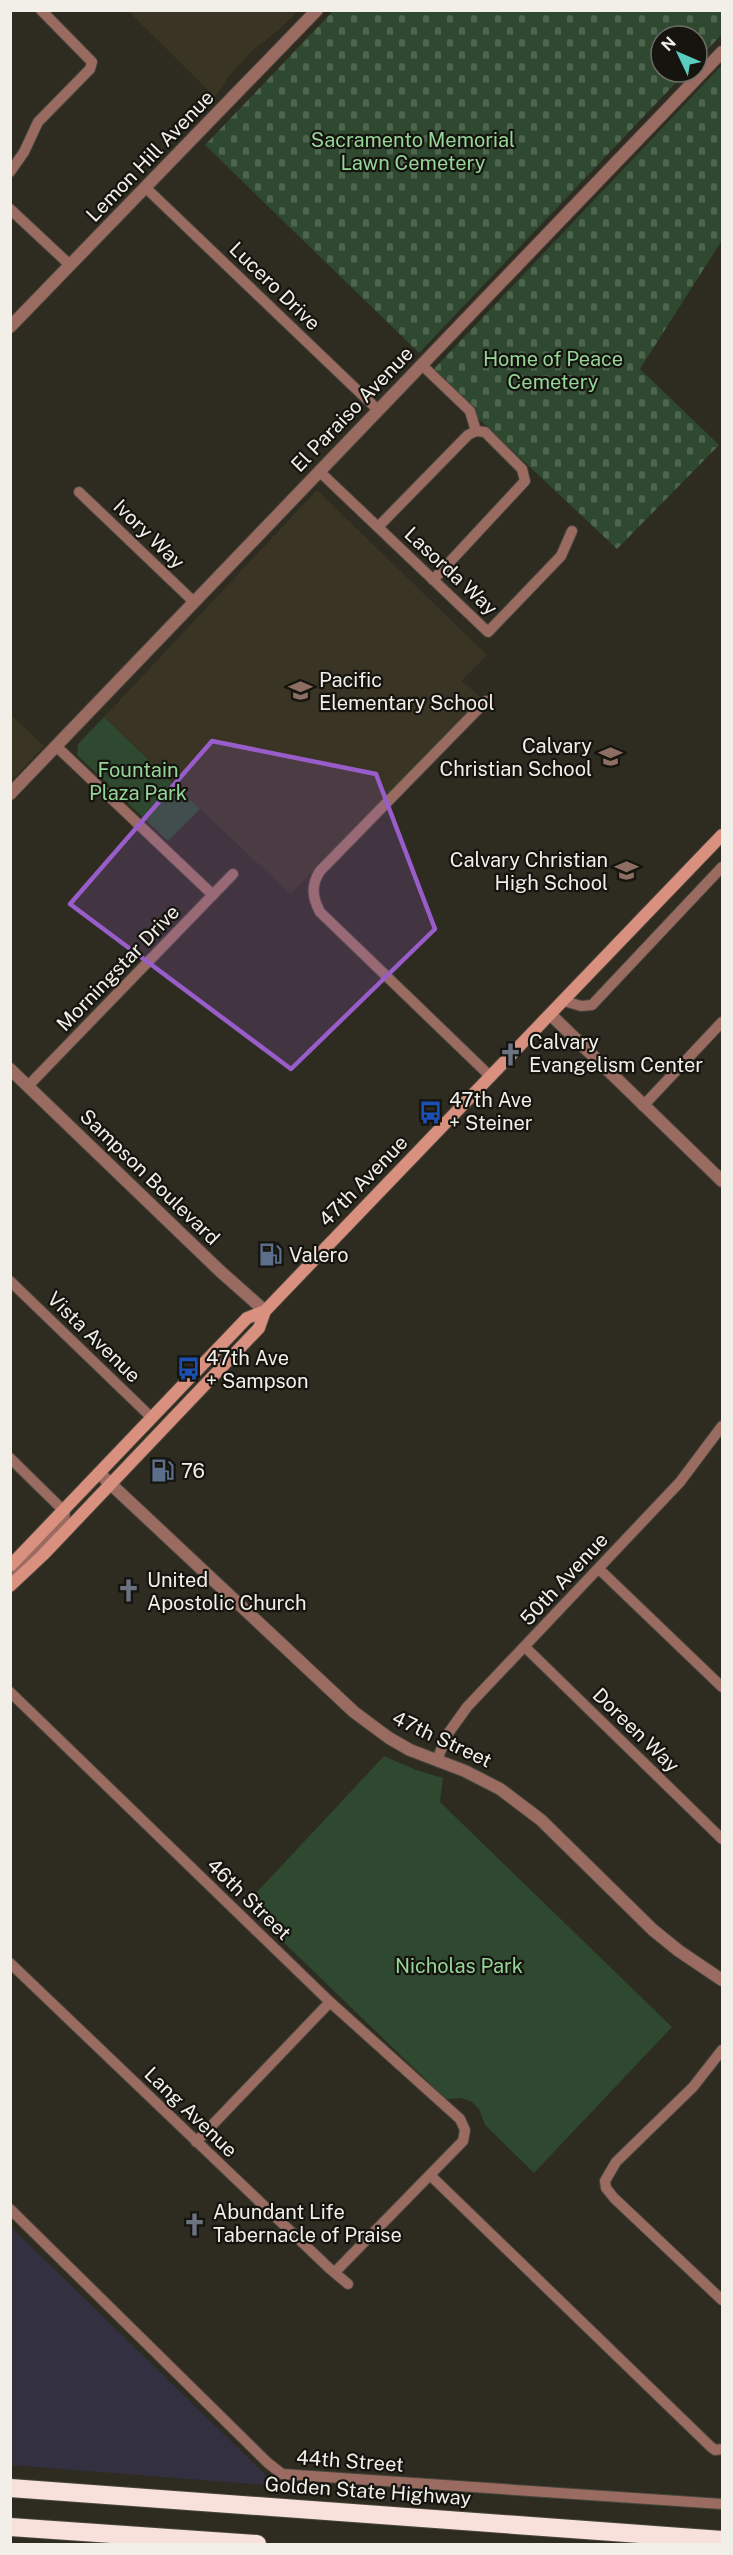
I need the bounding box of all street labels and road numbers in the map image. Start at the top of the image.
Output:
street label: Lemon Hill Avenue [81,85,219,227]
street label: Lucero Drive [225,237,325,335]
street label: El Paraiso Avenue [286,341,418,477]
street label: Ivory Way [108,494,190,574]
street label: Lasorda Way [400,522,503,620]
street label: Morningstar Drive [52,900,184,1036]
street label: Sampson Boulevard [75,1104,225,1250]
street label: 47th Avenue [314,1130,412,1232]
street label: Vista Avenue [42,1286,146,1388]
street label: 50th Avenue [515,1528,613,1630]
street label: Doreen Way [588,1683,684,1777]
street label: 47th Street [388,1705,496,1773]
street label: 46th Street [202,1853,296,1945]
street label: Lang Avenue [140,2062,242,2162]
street label: 44th Street [295,2445,405,2477]
street label: Golden State Highway [264,2472,472,2510]

